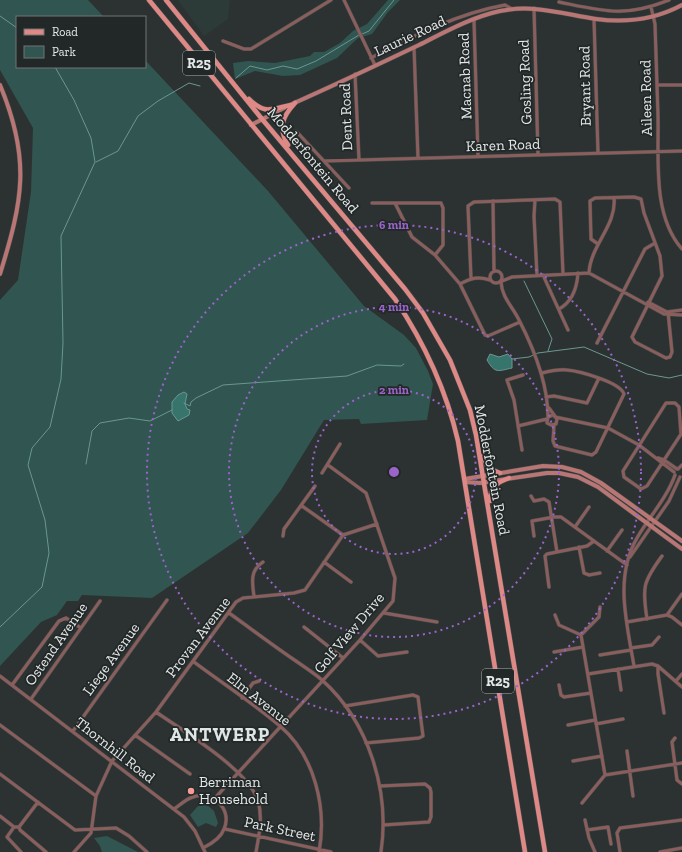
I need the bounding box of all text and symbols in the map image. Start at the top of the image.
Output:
street label: Laurie Road [371,11,449,60]
legend [16,16,146,68]
text: Road [52,25,78,39]
street label: Macnab Road [454,32,476,120]
street label: Gosling Road [514,38,535,125]
text: Park [52,45,77,59]
street label: Bryant Road [575,45,595,126]
road number: R25 [183,51,215,75]
street label: Aileen Road [636,59,656,136]
street label: Dent Road [336,82,356,151]
street label: Modderfontein Road [264,103,363,217]
street label: Karen Road [465,135,541,155]
text: 6 min [379,218,409,232]
text: 4 min [379,300,409,314]
text: 2 min [379,383,409,397]
street label: Modderfontein Road [471,403,514,537]
centre of rings [387,465,401,479]
street label: Golf View Drive [310,589,388,677]
street label: Provan Avenue [162,593,234,681]
street label: Ostend Avenue [21,599,91,689]
street label: Liege Avenue [79,619,143,699]
street label: Elm Avenue [223,668,295,730]
road number: R25 [482,669,514,693]
street label: Thornhill Road [71,713,159,787]
district label: ANTWERP [170,723,270,746]
place label: Berriman Household [199,773,269,808]
marker: Berriman Household [186,786,196,796]
street label: Park Street [243,813,318,845]

